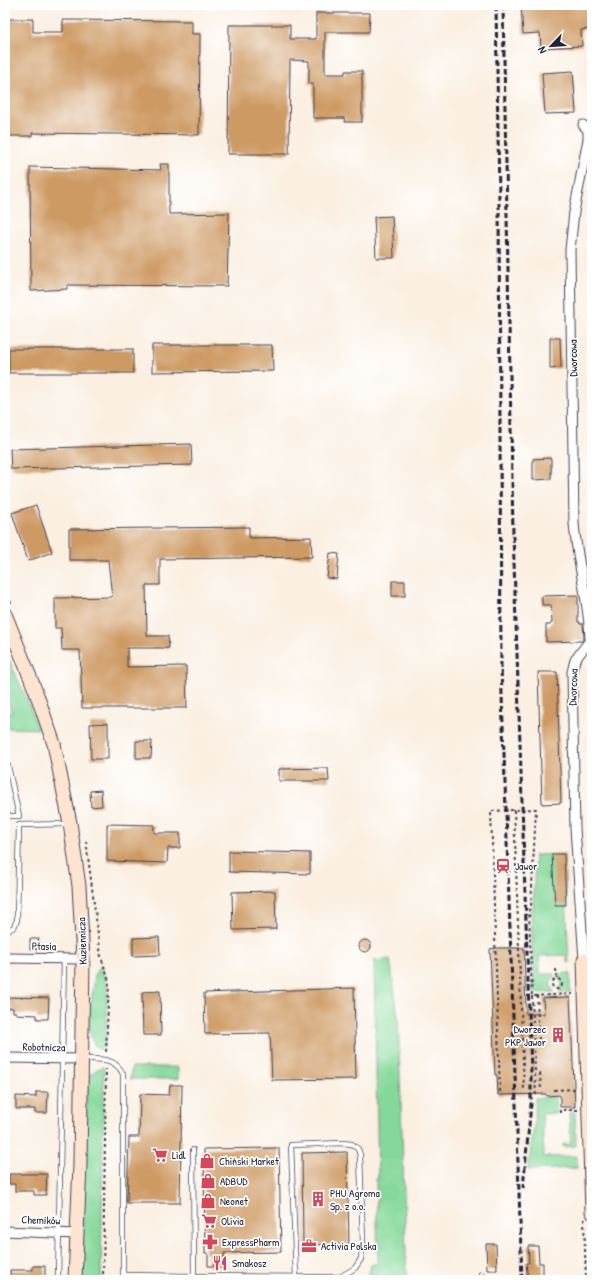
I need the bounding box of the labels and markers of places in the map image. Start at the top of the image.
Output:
station icon: Jawor [494,857,512,875]
place label: Jawor [515,859,538,873]
place label: Dworzec PKP Jawor [505,1022,547,1049]
building icon: Dworzec PKP Jawor [549,1026,567,1044]
supermarket icon: Lidl [151,1146,169,1164]
place label: Lidl [172,1148,186,1162]
shop icon: Chiński Market [198,1152,216,1170]
place label: Chiński Market [219,1154,279,1168]
shop icon: ADBUD [199,1172,217,1190]
place label: ADBUD [220,1174,248,1188]
place label: PHU Agroma Sp. z o.o. [330,1186,380,1213]
building icon: PHU Agroma Sp. z o.o. [309,1190,327,1208]
shop icon: Neonet [199,1192,217,1210]
place label: Neonet [220,1194,248,1208]
supermarket icon: Olivia [200,1212,218,1230]
place label: Olivia [221,1214,244,1228]
pharmacy icon: ExpressPharm [201,1233,219,1251]
place label: ExpressPharm [222,1235,280,1249]
office icon: Activia Polska [300,1237,318,1255]
place label: Activia Polska [321,1239,377,1253]
restaurant icon: Smakosz [211,1254,229,1272]
place label: Smakosz [232,1256,267,1270]

